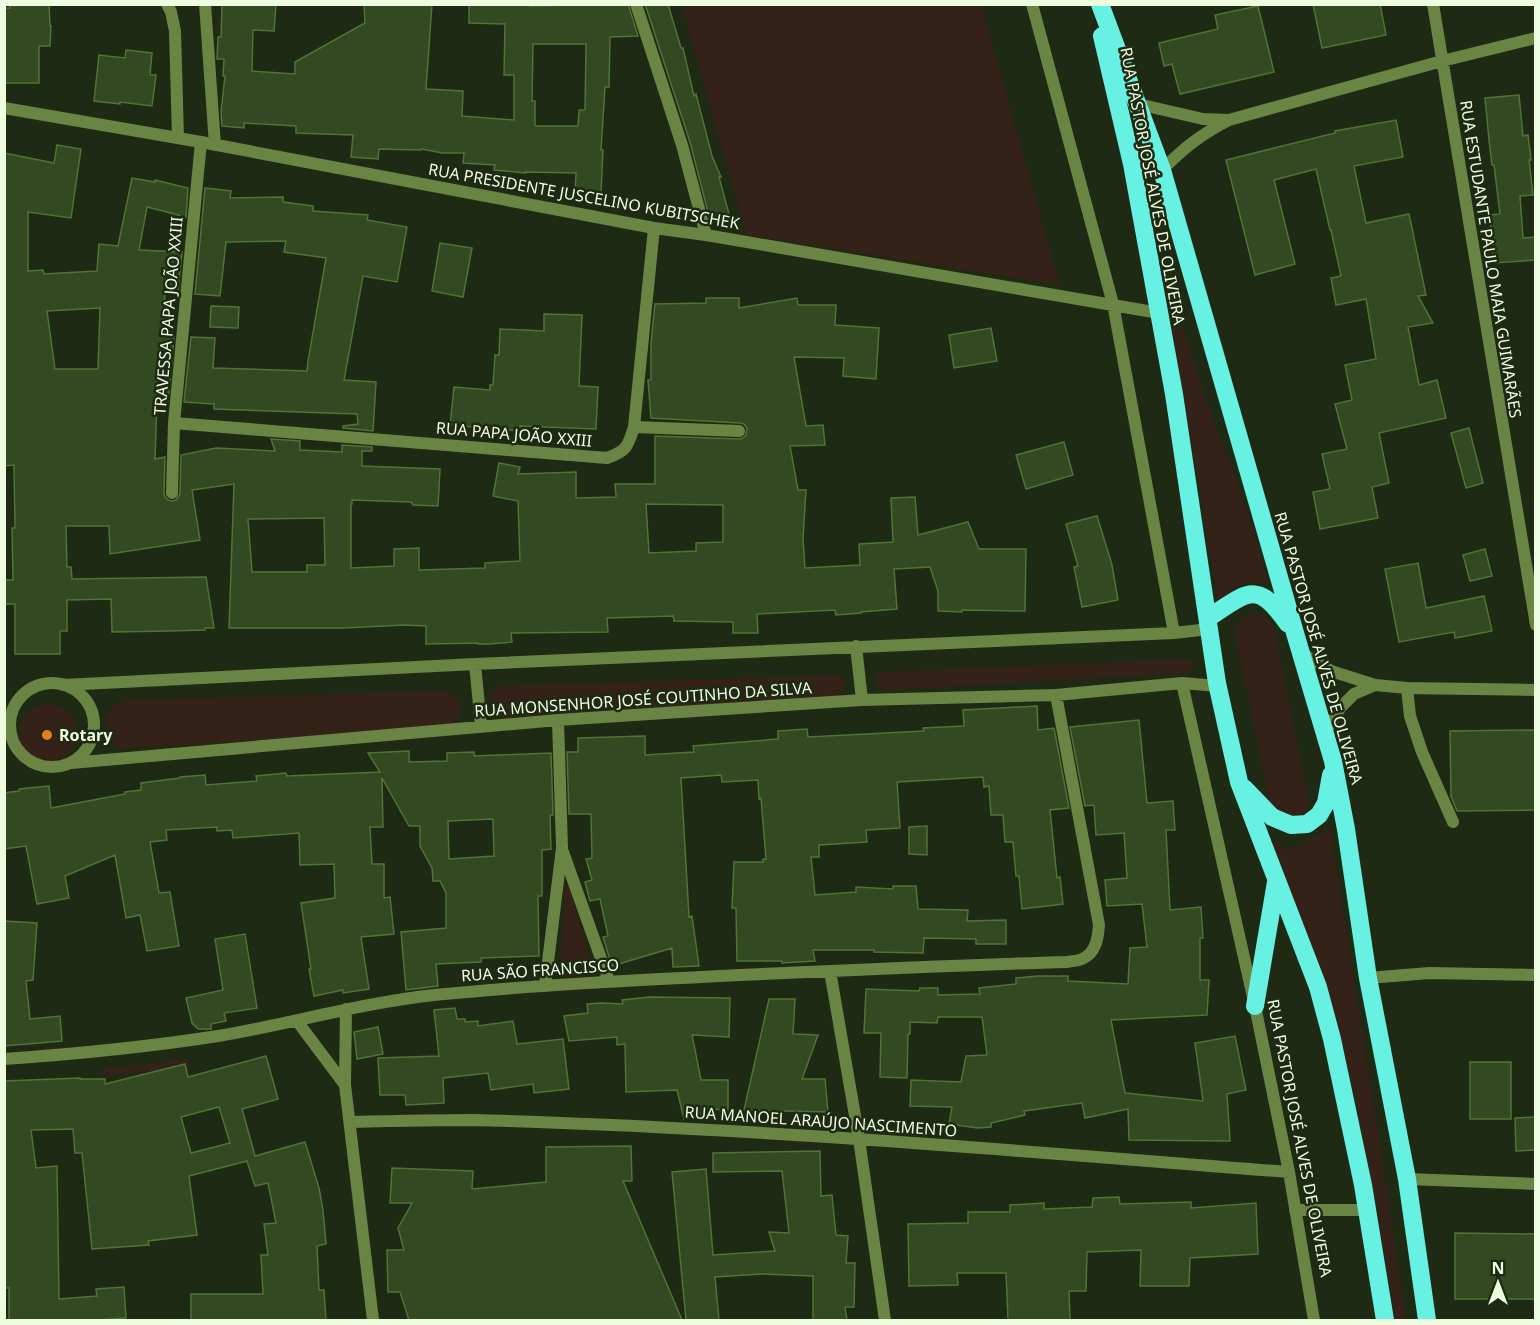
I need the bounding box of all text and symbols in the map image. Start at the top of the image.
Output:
street label: RUA PASTOR JOSÉ ALVES DE OLIVEIRA [1115,45,1191,328]
street label: RUA ESTUDANTE PAULO MAIA GUIMARÃES [1455,99,1527,420]
street label: RUA PRESIDENTE JUSCELINO KUBITSCHEK [427,158,741,234]
street label: TRAVESSA PAPA JOÃO XXIII [148,216,188,416]
street label: RUA PAPA JOÃO XXIII [435,416,593,452]
street label: RUA PASTOR JOSÉ ALVES DE OLIVEIRA [1269,509,1369,788]
street label: RUA MONSENHOR JOSÉ COUTINHO DA SILVA [474,676,813,722]
place label: Rotary [59,724,113,746]
marker: Rotary [40,728,54,742]
street label: RUA SÃO FRANCISCO [460,953,620,987]
street label: RUA PASTOR JOSÉ ALVES DE OLIVEIRA [1262,997,1338,1280]
street label: RUA MANOEL ARAÚJO NASCIMENTO [684,1100,958,1142]
north arrow [1468,1253,1528,1313]
text: N [1491,1257,1505,1279]

